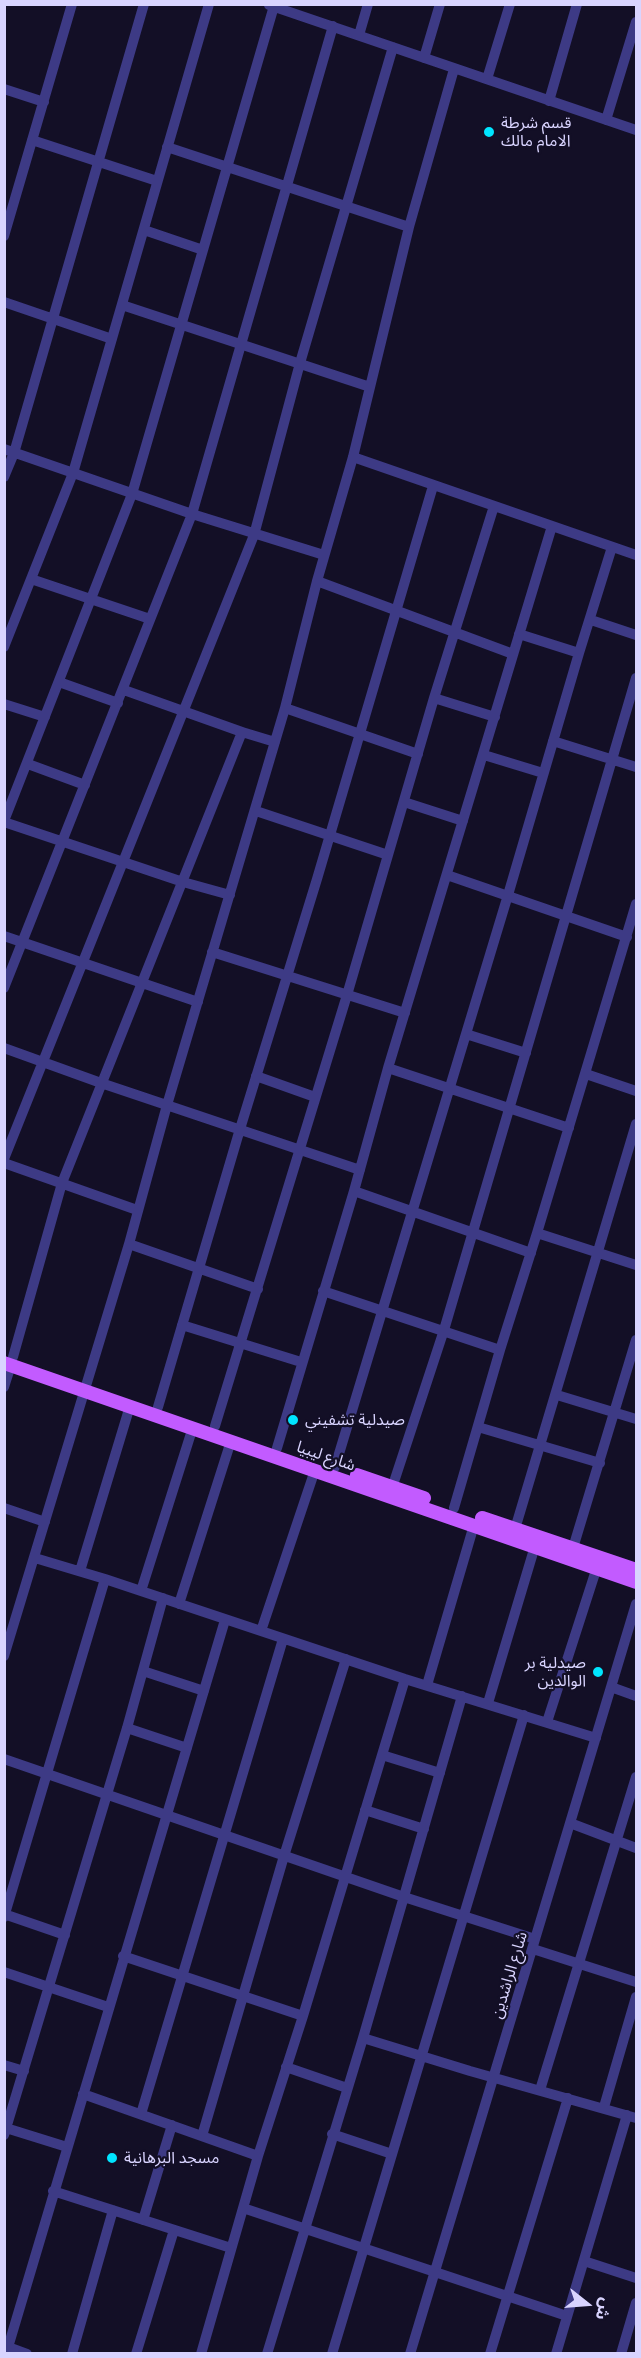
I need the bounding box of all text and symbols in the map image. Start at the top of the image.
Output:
place label: قسم شرطة الامام مالك [501,113,571,151]
marker: قسم شرطة الامام مالك [482,125,496,139]
place label: صيدلية تشفيني [305,1410,405,1430]
marker: صيدلية تشفيني [286,1413,300,1427]
street label: شارع ليبيا [294,1437,358,1475]
place label: صيدلية بر الوالدين [525,1653,586,1691]
marker: صيدلية بر الوالدين [591,1665,605,1679]
street label: شارع الراشدين [487,1929,531,2021]
place label: مسجد البرهانية [124,2148,219,2168]
marker: مسجد البرهانية [105,2151,119,2165]
north arrow [557,2274,617,2334]
text: ش [592,2296,616,2322]

